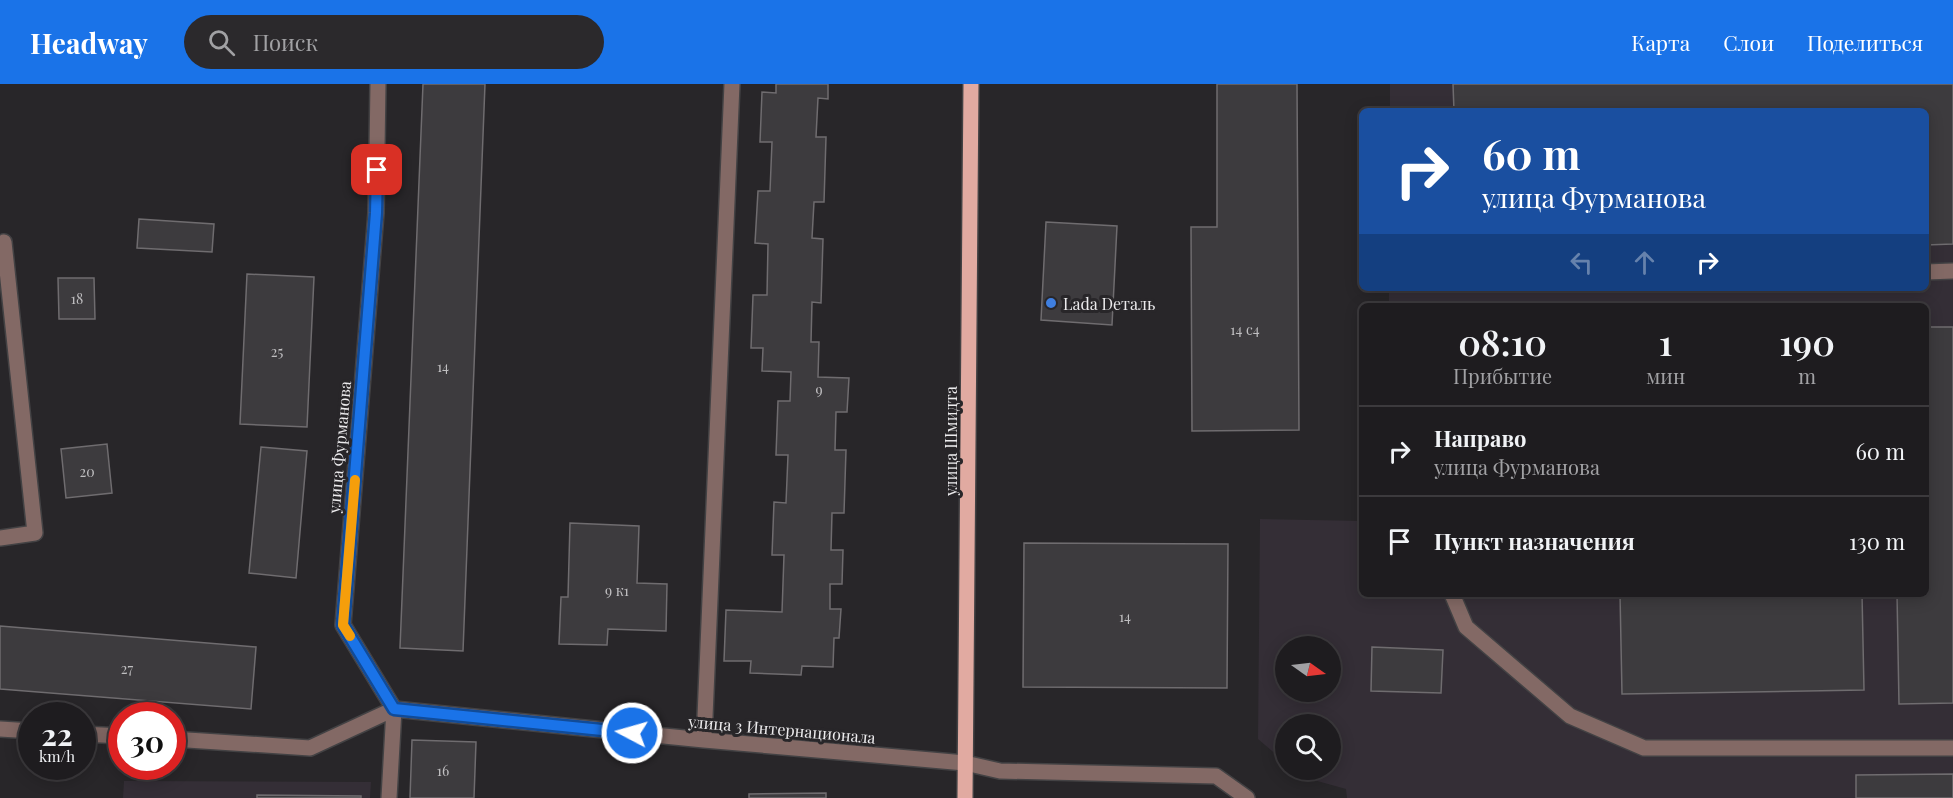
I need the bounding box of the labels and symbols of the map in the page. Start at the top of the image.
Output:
pin [351,144,402,195]
house number: 18 [71,289,83,308]
place label: Lada Dеталь [1063,293,1155,314]
marker: Lada Dеталь [1044,296,1058,310]
house number: 14 с4 [1230,320,1260,339]
house number: 25 [271,342,283,361]
house number: 14 [437,357,449,376]
street label: улица Фурманова [323,380,355,515]
house number: 9 [815,380,823,399]
street label: улица Шмидта [940,386,961,497]
house number: 20 [79,462,95,481]
house number: 9 к1 [605,581,629,600]
house number: 14 [1119,607,1131,626]
north arrow [1275,636,1341,702]
house number: 27 [121,659,134,678]
position arrow [600,701,664,765]
speed limit sign: 30 [108,702,186,780]
street label: улица 3 Интернационала [686,710,877,748]
house number: 16 [437,761,449,780]

